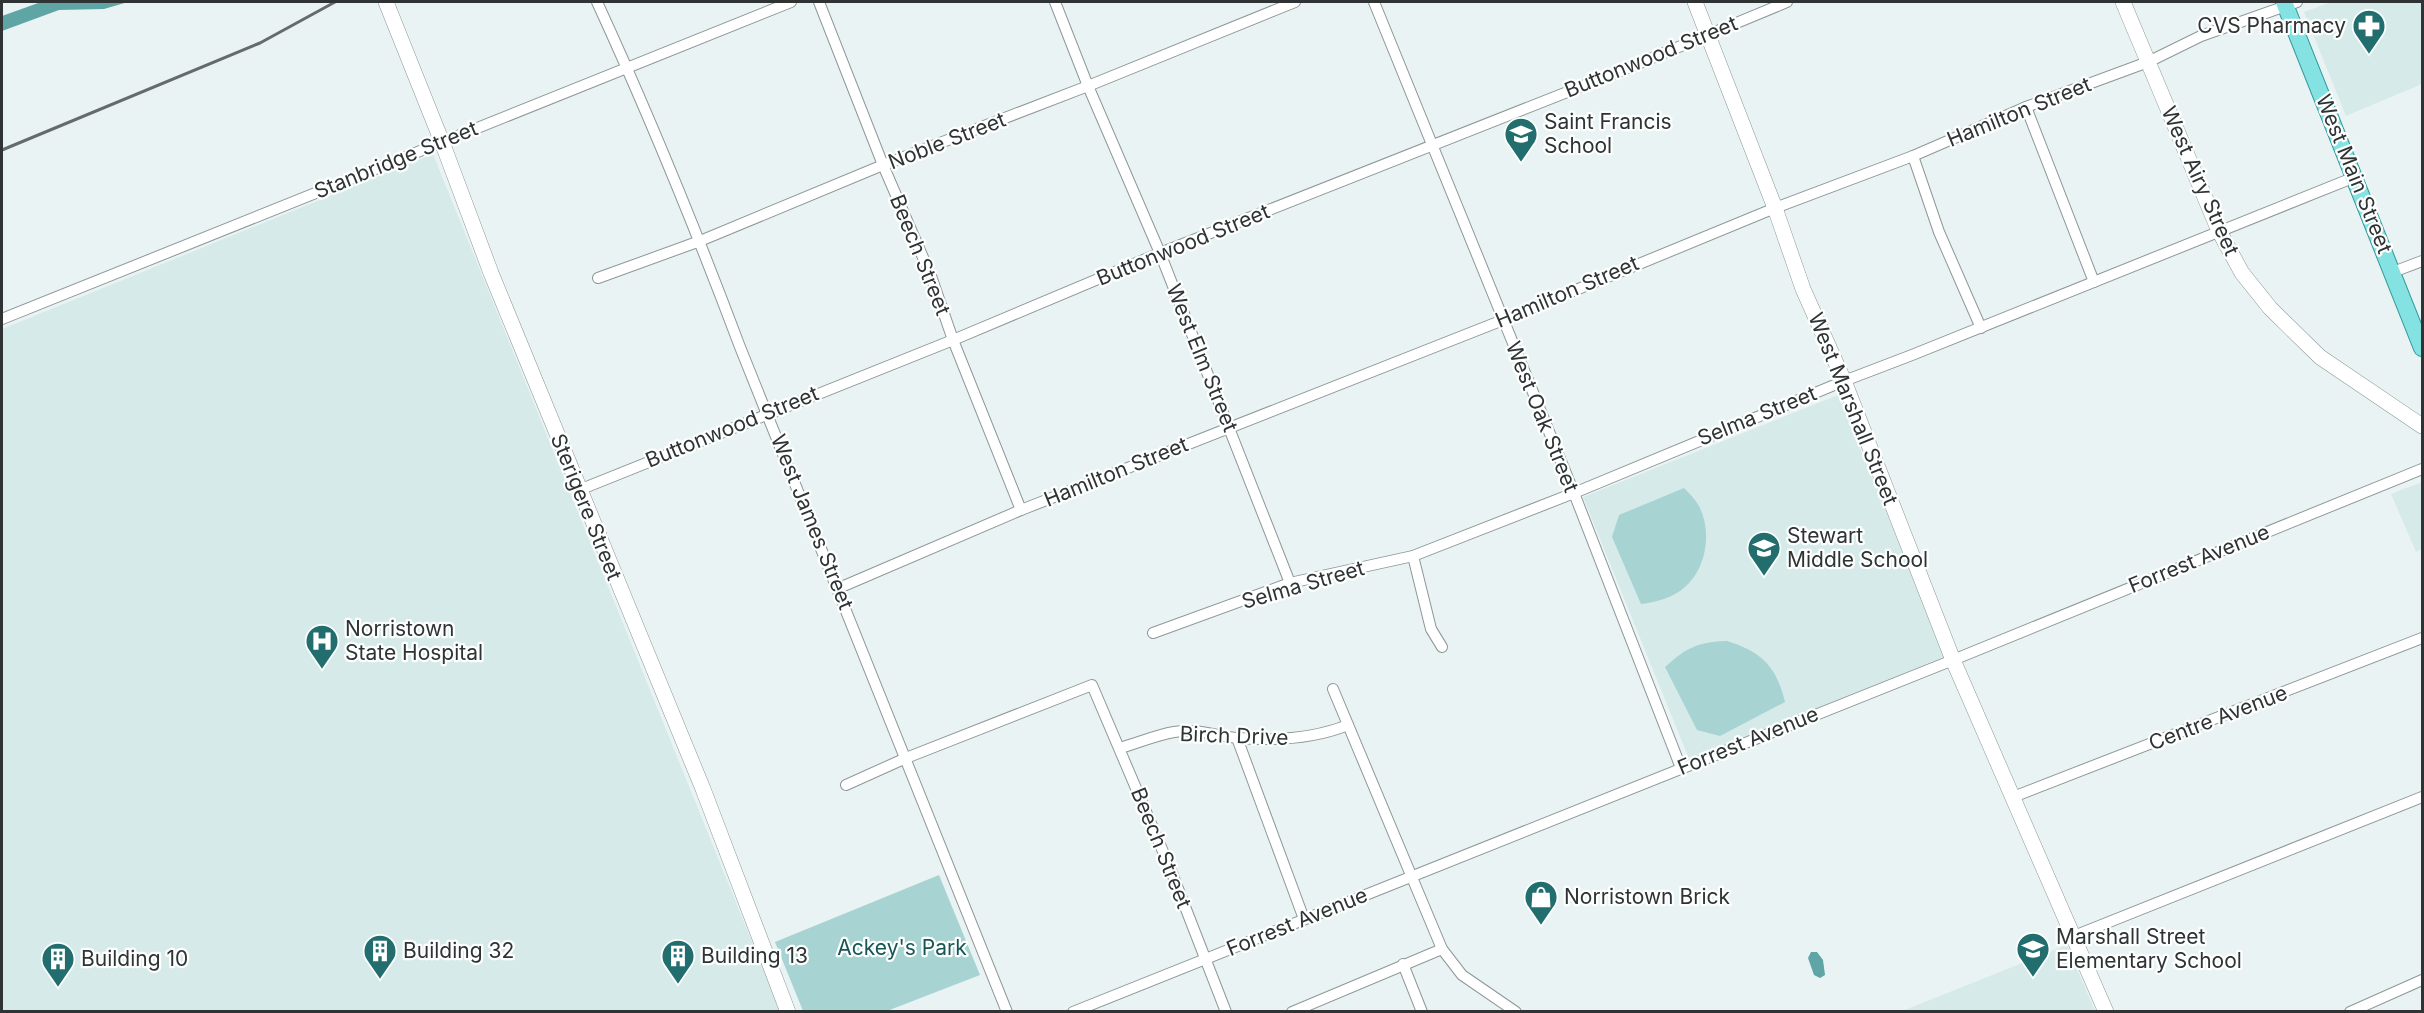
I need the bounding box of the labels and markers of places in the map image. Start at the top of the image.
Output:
pharmacy icon: CVS Pharmacy [2351,8,2387,55]
place label: CVS Pharmacy [2197,13,2346,38]
place label: Saint Francis School [1544,109,1672,158]
school or university icon: Saint Francis School [1503,116,1539,163]
place label: Stewart Middle School [1787,523,1928,572]
school or university icon: Stewart Middle School [1746,530,1782,577]
place label: Norristown State Hospital [345,616,483,665]
hospital icon: Norristown State Hospital [304,623,340,670]
shop icon: Norristown Brick [1523,879,1559,926]
place label: Norristown Brick [1564,884,1730,909]
place label: Marshall Street Elementary School [2056,924,2242,973]
school or university icon: Marshall Street Elementary School [2015,931,2051,978]
building icon: Building 32 [362,933,398,980]
place label: Building 32 [403,938,514,963]
building icon: Building 13 [660,938,696,985]
building icon: Building 10 [40,941,76,988]
place label: Building 13 [701,943,808,968]
place label: Building 10 [81,946,188,971]

